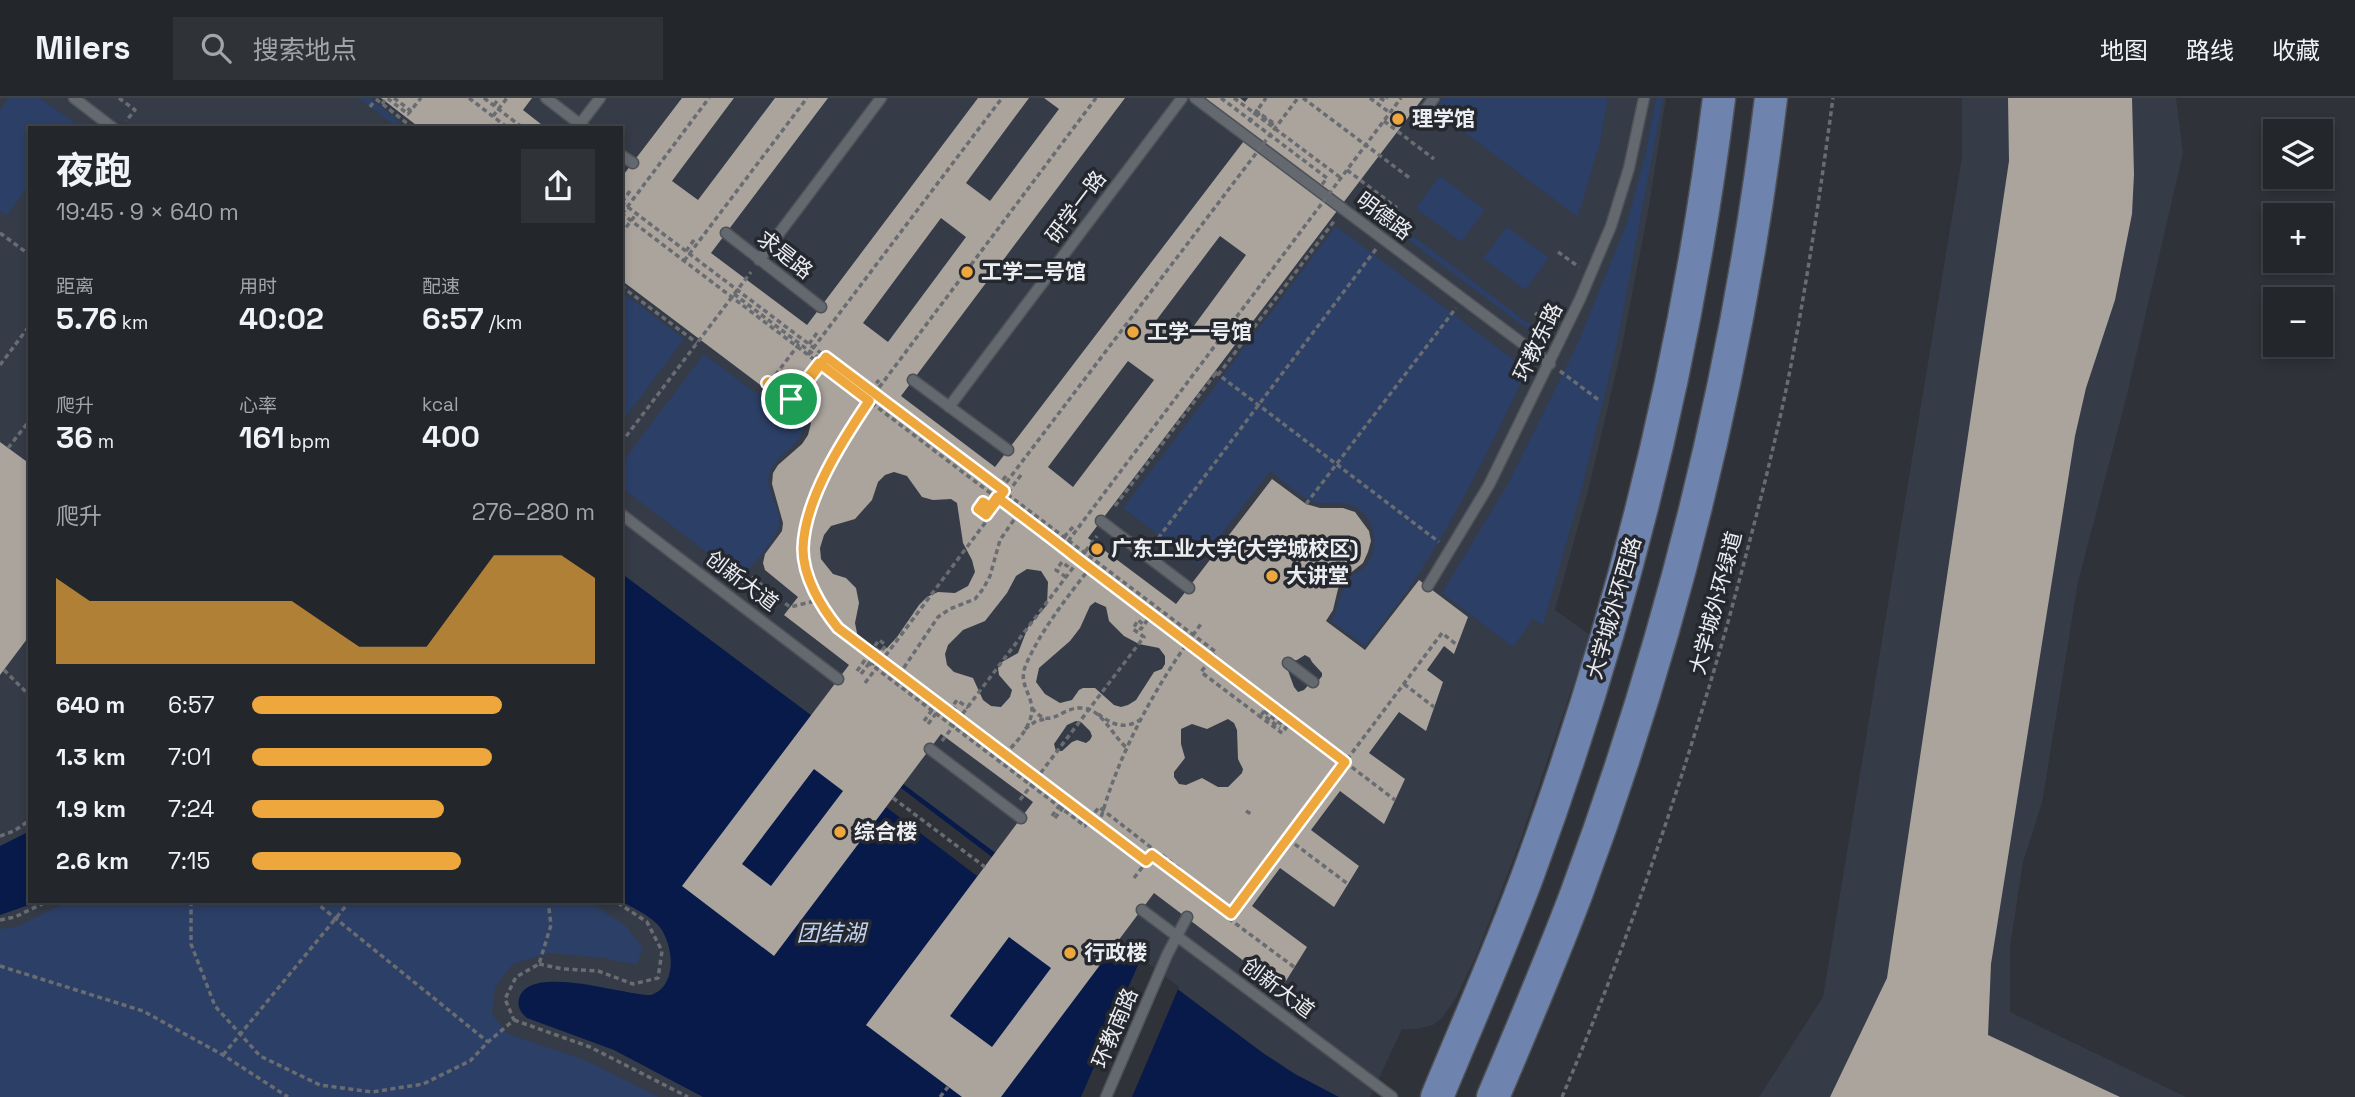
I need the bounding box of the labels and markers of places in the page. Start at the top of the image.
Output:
place label: 理学馆 [1412,105,1475,132]
marker: 理学馆 [1390,111,1406,127]
place label: 工学二号馆 [981,258,1086,285]
marker: 工学二号馆 [959,264,975,280]
place label: 工学一号馆 [1147,318,1252,345]
marker: 工学一号馆 [1125,324,1141,340]
pin [761,369,821,429]
place label: 广东工业大学(大学城校区) [1111,535,1359,562]
marker: 广东工业大学(大学城校区) [1089,541,1105,557]
place label: 大讲堂 [1286,562,1349,589]
marker: 大讲堂 [1264,568,1280,584]
place label: 综合楼 [854,818,917,845]
marker: 综合楼 [832,824,848,840]
place label: 行政楼 [1084,939,1147,966]
marker: 行政楼 [1062,945,1078,961]

